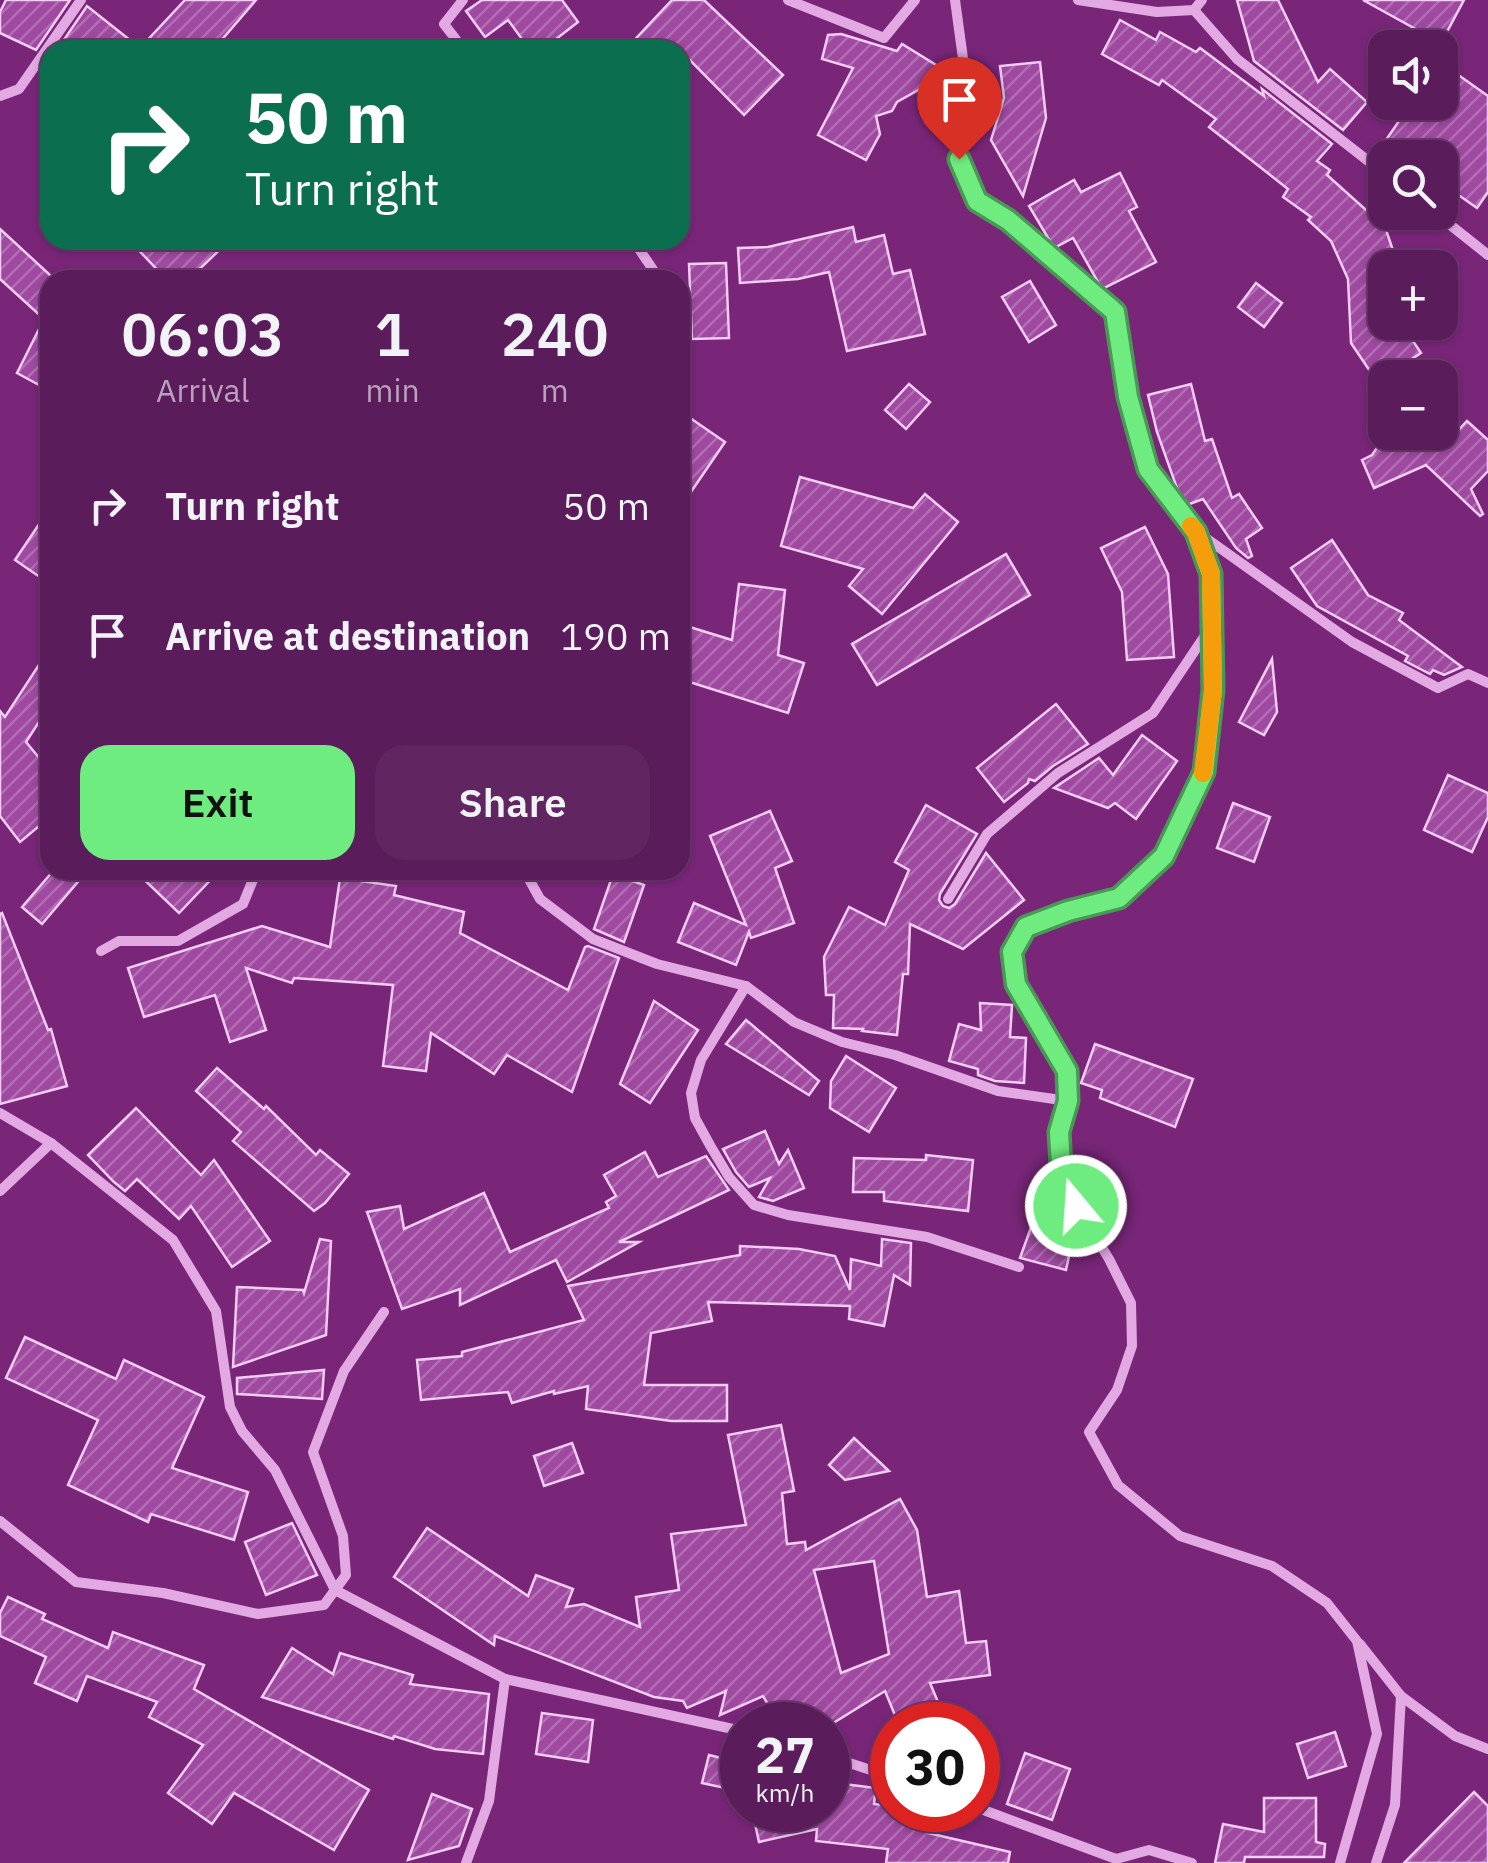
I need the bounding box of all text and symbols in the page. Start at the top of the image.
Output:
map controls [1368,30,1458,450]
button: sound [1368,30,1458,120]
pin [917,57,1002,160]
text: 50 m [245,71,408,162]
icon: arrive [932,72,987,127]
icon: right [80,80,210,210]
button: search [1368,140,1458,230]
text: Turn right [245,159,440,217]
button: + [1368,250,1458,340]
text: 06:03 [121,294,284,373]
text: 1 [375,294,411,373]
text: 240 [501,294,609,373]
button: − [1368,360,1458,450]
text: Arrival [156,369,249,411]
text: min [365,369,420,411]
text: m [541,369,569,411]
icon: right [80,478,135,533]
text: Turn right [165,481,340,530]
text: 50 m [562,481,650,530]
icon: arrive [80,608,135,663]
text: Arrive at destination [165,611,530,660]
text: 190 m [560,611,671,660]
button: Exit [80,745,355,860]
button: Share [375,745,650,860]
position arrow [1024,1154,1128,1258]
speed limit sign: 30 [870,1702,1000,1832]
text: 27 [755,1722,815,1787]
text: km/h [756,1776,814,1809]

